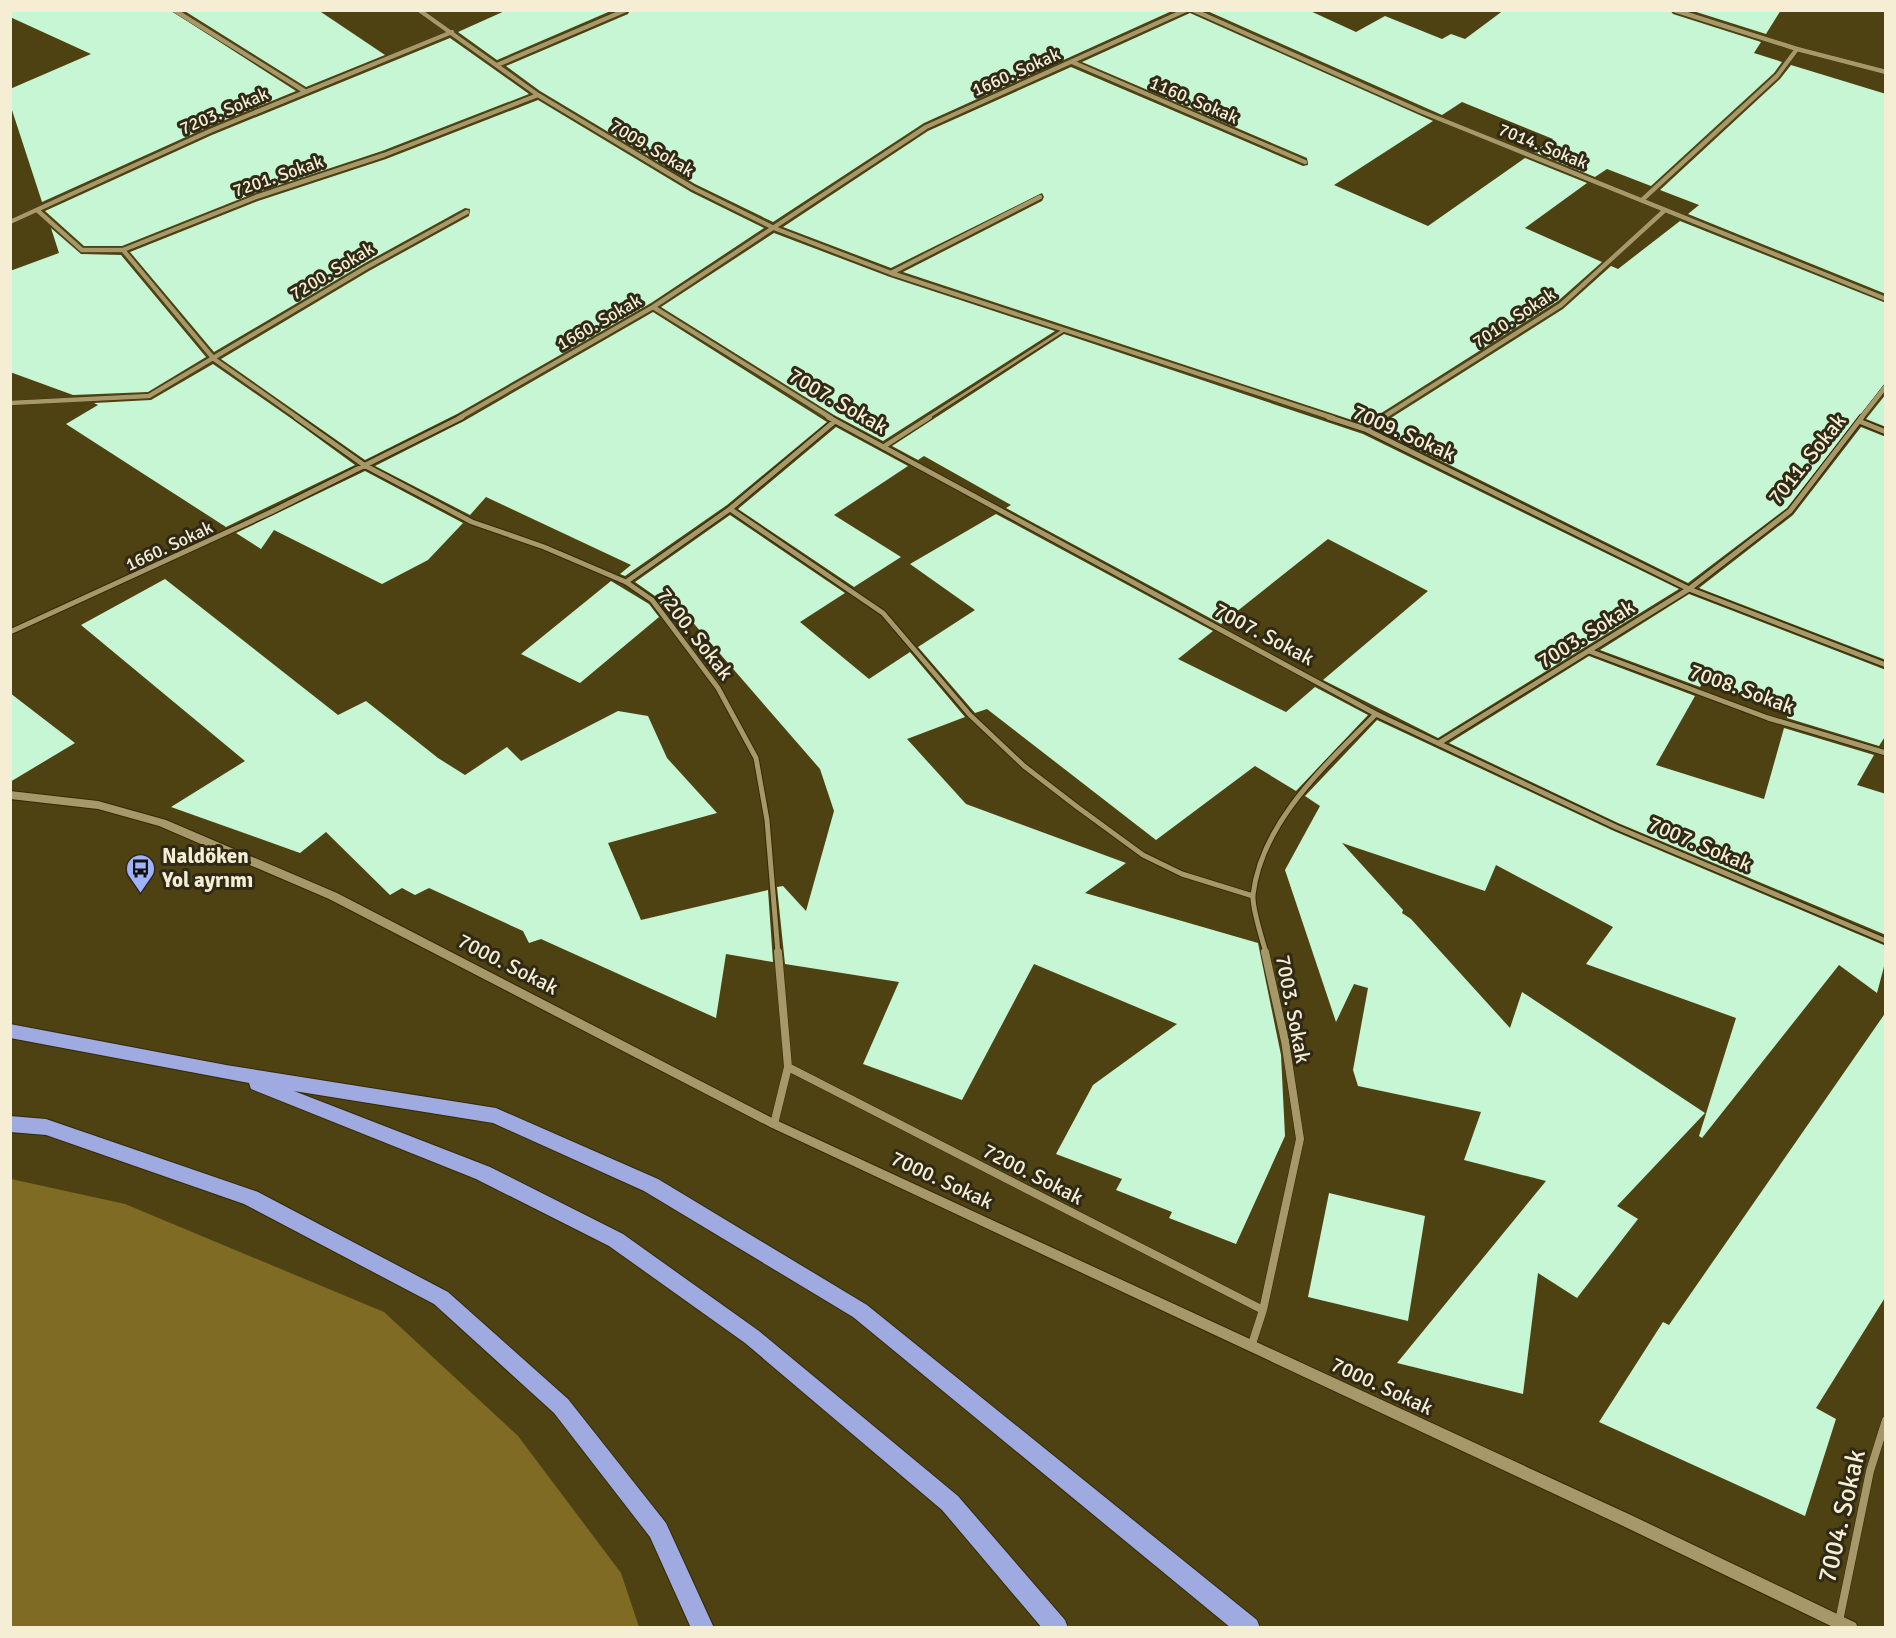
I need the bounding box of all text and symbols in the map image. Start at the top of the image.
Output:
street label: 1660. Sokak [969,43,1063,101]
street label: 1160. Sokak [1146,71,1242,129]
street label: 7203. Sokak [176,82,272,140]
street label: 7009. Sokak [606,114,698,182]
street label: 7014. Sokak [1495,118,1591,174]
street label: 7201. Sokak [230,150,326,202]
street label: 7200. Sokak [286,237,378,305]
street label: 7010. Sokak [1469,283,1559,353]
street label: 1660. Sokak [553,289,645,355]
street label: 7007. Sokak [784,362,892,440]
street label: 7009. Sokak [1349,399,1460,467]
street label: 7011. Sokak [1762,408,1852,510]
street label: 1660. Sokak [122,516,216,576]
street label: 7200. Sokak [651,583,739,686]
street label: 7003. Sokak [1533,594,1640,674]
street label: 7007. Sokak [1209,597,1319,671]
street label: 7008. Sokak [1686,658,1798,720]
street label: 7007. Sokak [1644,811,1756,878]
place label: Naldöken Yol ayrımı [161,843,253,893]
bus stop icon: Naldöken Yol ayrımı [125,852,157,894]
street label: 7000. Sokak [453,927,563,1001]
street label: 7003. Sokak [1270,953,1316,1066]
street label: 7200. Sokak [978,1137,1088,1211]
street label: 7000. Sokak [887,1145,998,1215]
street label: 7000. Sokak [1327,1351,1438,1421]
street label: 7004. Sokak [1811,1446,1873,1586]

